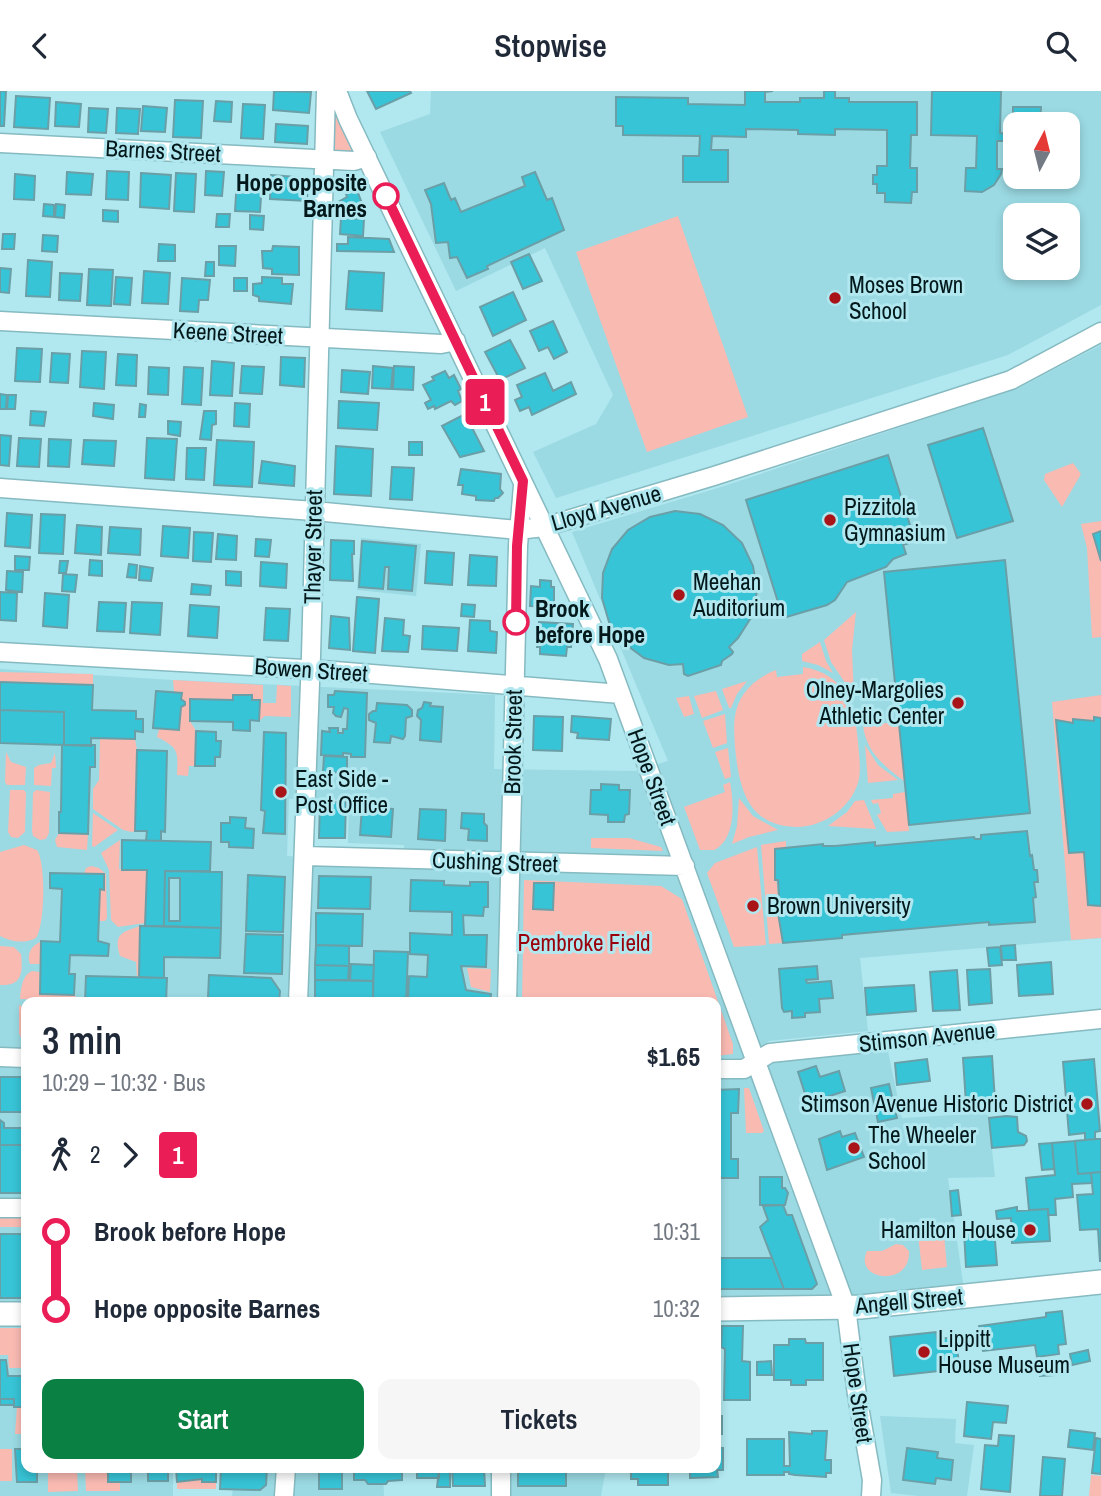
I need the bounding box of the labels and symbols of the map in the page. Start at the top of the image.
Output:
north arrow [1003,112,1080,189]
street label: Barnes Street [105,132,221,169]
place label: Hope opposite Barnes [236,167,367,224]
marker: Hope opposite Barnes [373,183,399,209]
place label: Moses Brown School [849,269,963,326]
marker: Moses Brown School [827,290,843,306]
street label: Keene Street [172,314,284,351]
line badge: 1 [462,379,508,425]
street label: Lloyd Avenue [547,477,664,538]
street label: Thayer Street [296,490,329,604]
place label: Pizzitola Gymnasium [844,491,946,548]
marker: Pizzitola Gymnasium [822,512,838,528]
place label: Meehan Auditorium [692,566,785,623]
marker: Meehan Auditorium [671,587,687,603]
place label: Brook before Hope [535,593,645,650]
marker: Brook before Hope [503,609,529,635]
street label: Bowen Street [253,650,369,689]
place label: Olney-Margolies Athletic Center [806,674,945,731]
street label: Brook Street [496,689,529,795]
marker: Olney-Margolies Athletic Center [950,695,966,711]
street label: Hope Street [621,724,684,829]
place label: East Side - Post Office [295,763,389,820]
marker: East Side - Post Office [273,784,289,800]
street label: Cushing Street [432,844,558,879]
place label: Brown University [767,890,911,921]
marker: Brown University [745,898,761,914]
park label: Pembroke Field [517,927,651,958]
street label: Stimson Avenue [857,1014,997,1059]
place label: Stimson Avenue Historic District [801,1088,1073,1119]
marker: Stimson Avenue Historic District [1079,1096,1095,1112]
place label: The Wheeler School [868,1119,977,1176]
marker: The Wheeler School [846,1140,862,1156]
place label: Hamilton House [881,1214,1016,1245]
marker: Hamilton House [1022,1222,1038,1238]
street label: Angell Street [853,1280,964,1321]
place label: Lippitt House Museum [938,1323,1070,1380]
street label: Hope Street [836,1341,881,1445]
marker: Lippitt House Museum [916,1344,932,1360]

